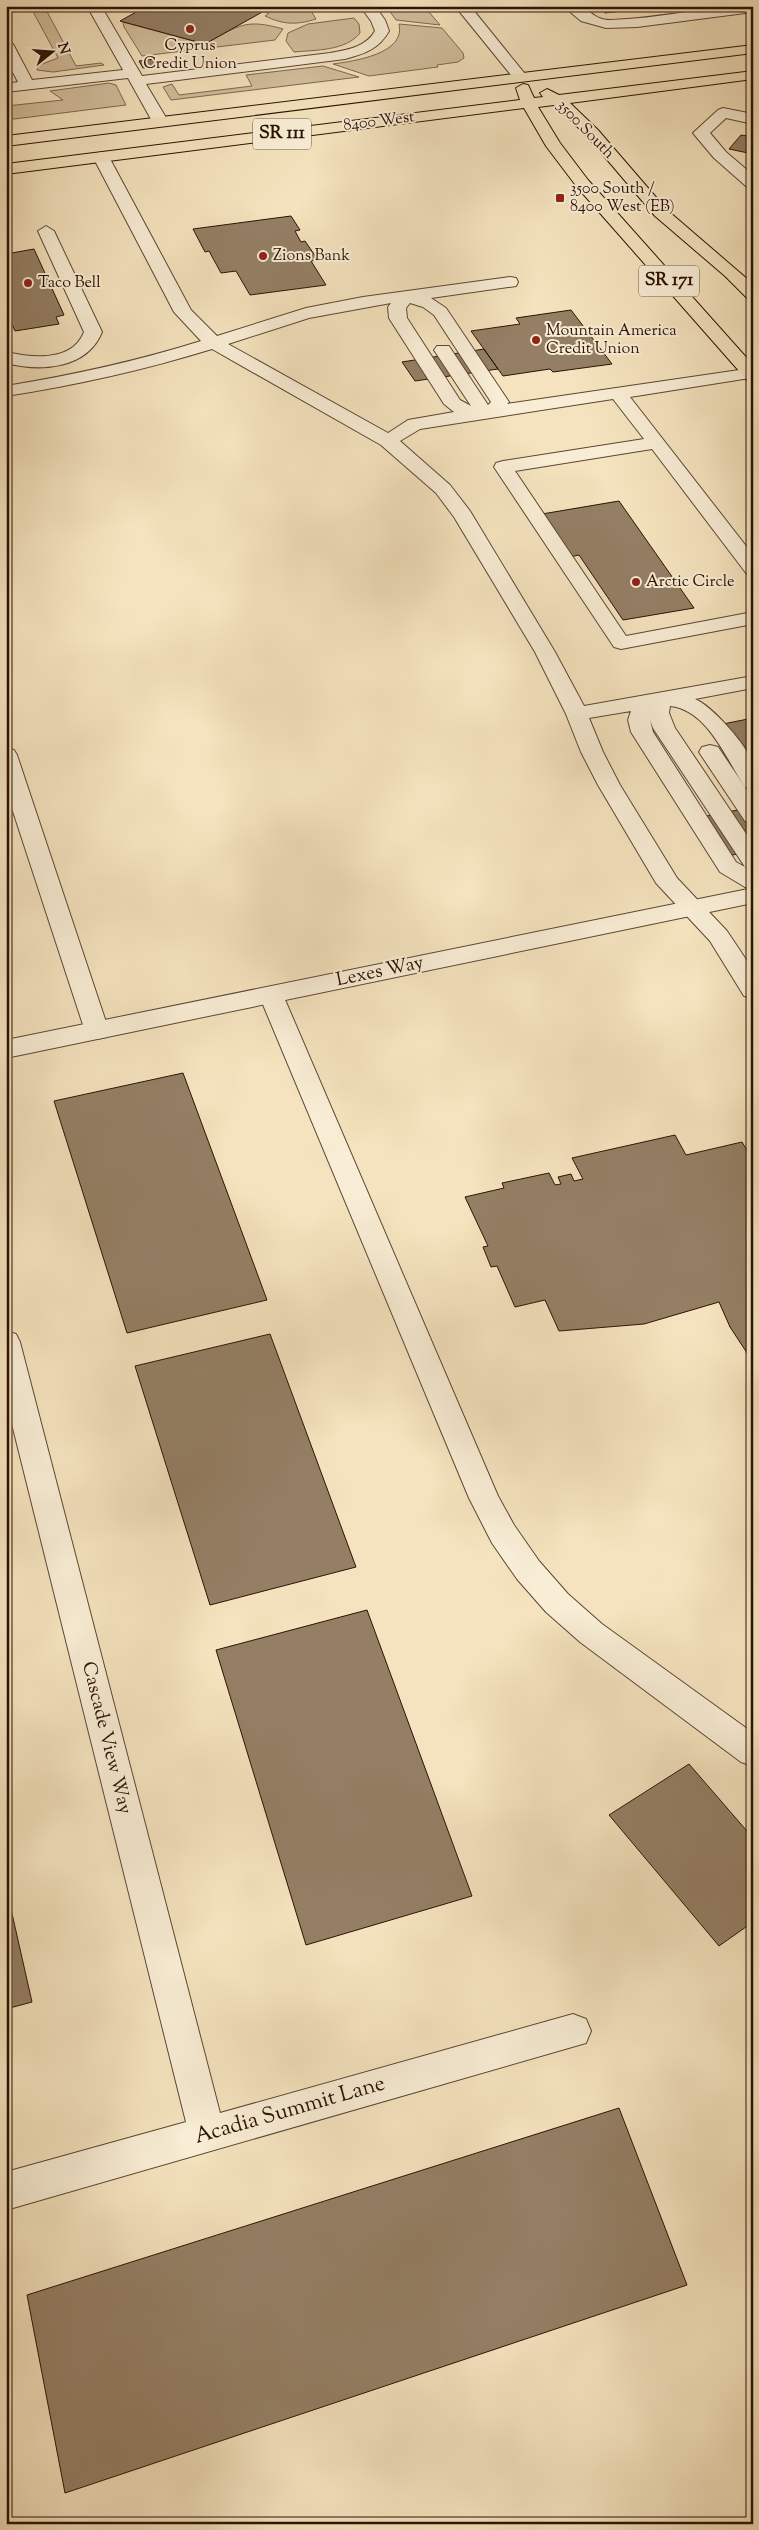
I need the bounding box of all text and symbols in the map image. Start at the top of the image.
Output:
marker: Cyprus Credit Union [184,23,196,35]
north arrow [28,28,78,78]
place label: Cyprus Credit Union [143,35,237,76]
text: N [51,41,74,57]
street label: 3500 South [551,95,620,165]
street label: 8400 West [342,106,416,138]
road number: SR 111 [253,118,311,150]
place label: 3500 South / 8400 West (EB) [570,178,675,219]
marker: 3500 South / 8400 West (EB) [554,192,566,204]
place label: Zions Bank [273,245,350,268]
marker: Zions Bank [257,250,269,262]
road number: SR 171 [639,266,699,296]
place label: Taco Bell [38,272,101,295]
marker: Taco Bell [22,277,34,289]
place label: Mountain America Credit Union [546,320,677,361]
marker: Mountain America Credit Union [530,334,542,346]
place label: Arctic Circle [646,571,734,594]
marker: Arctic Circle [630,576,642,588]
street label: Lexes Way [334,949,427,994]
street label: Cascade View Way [74,1659,138,1818]
street label: Acadia Summit Lane [191,2068,389,2154]

